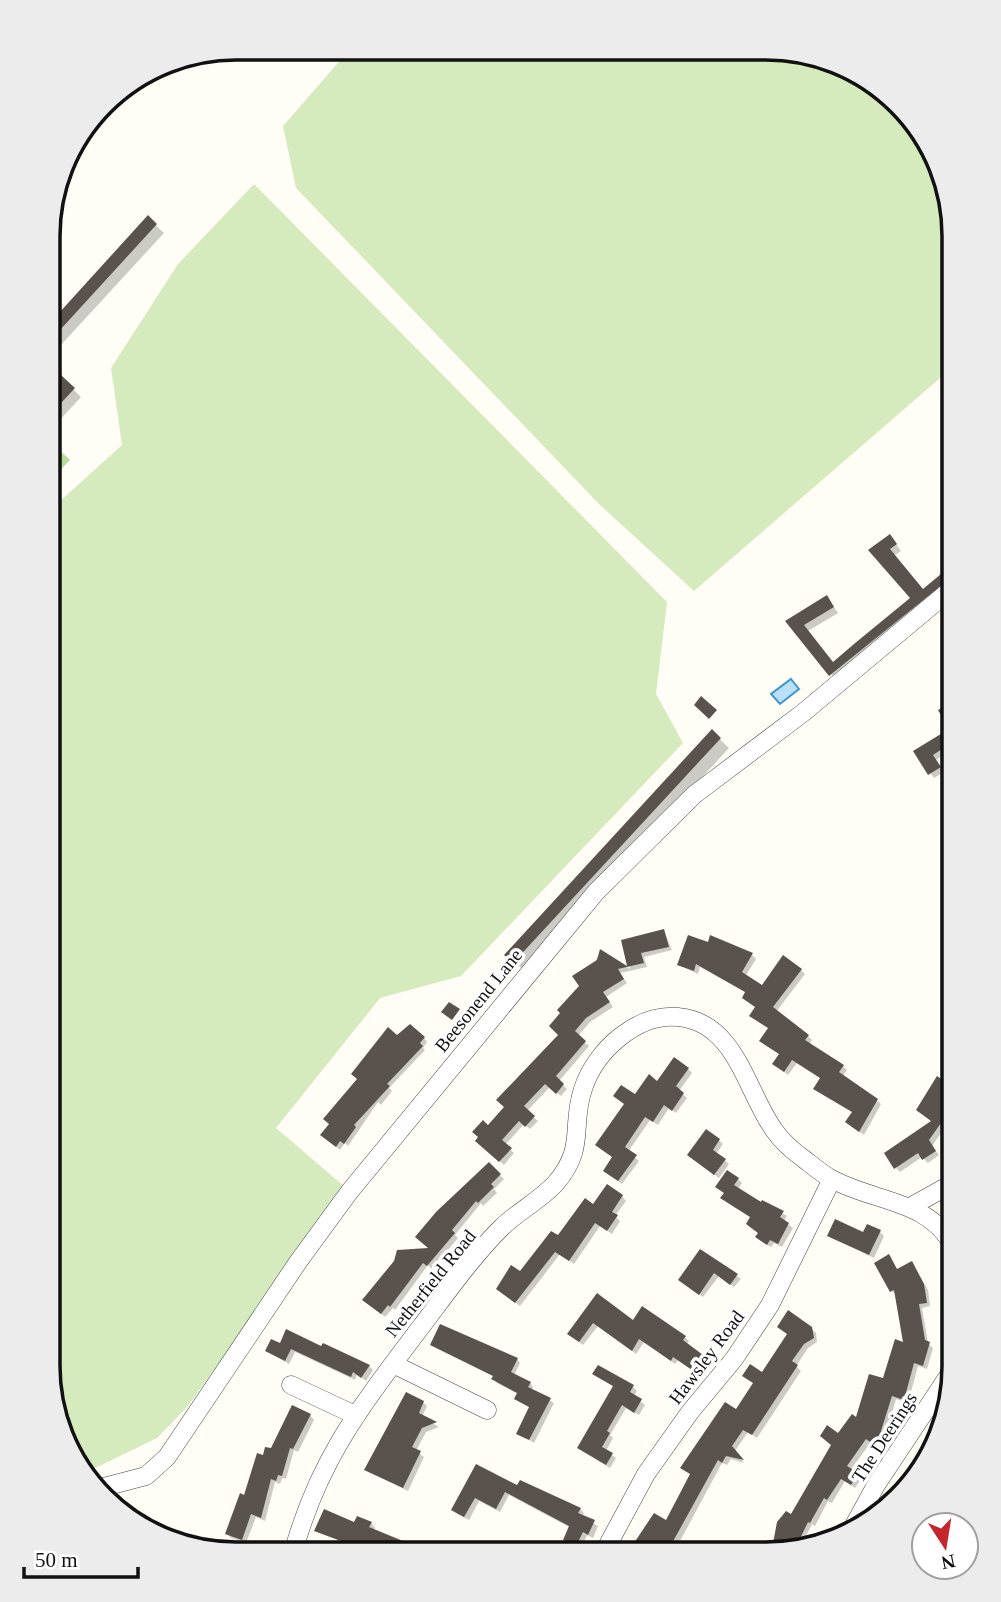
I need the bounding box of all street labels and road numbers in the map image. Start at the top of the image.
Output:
street label: Beesonend Lane [431,945,526,1056]
street label: Netherfield Road [381,1225,480,1341]
street label: Hawsley Road [665,1306,749,1408]
street label: The Deerings [848,1388,921,1486]

